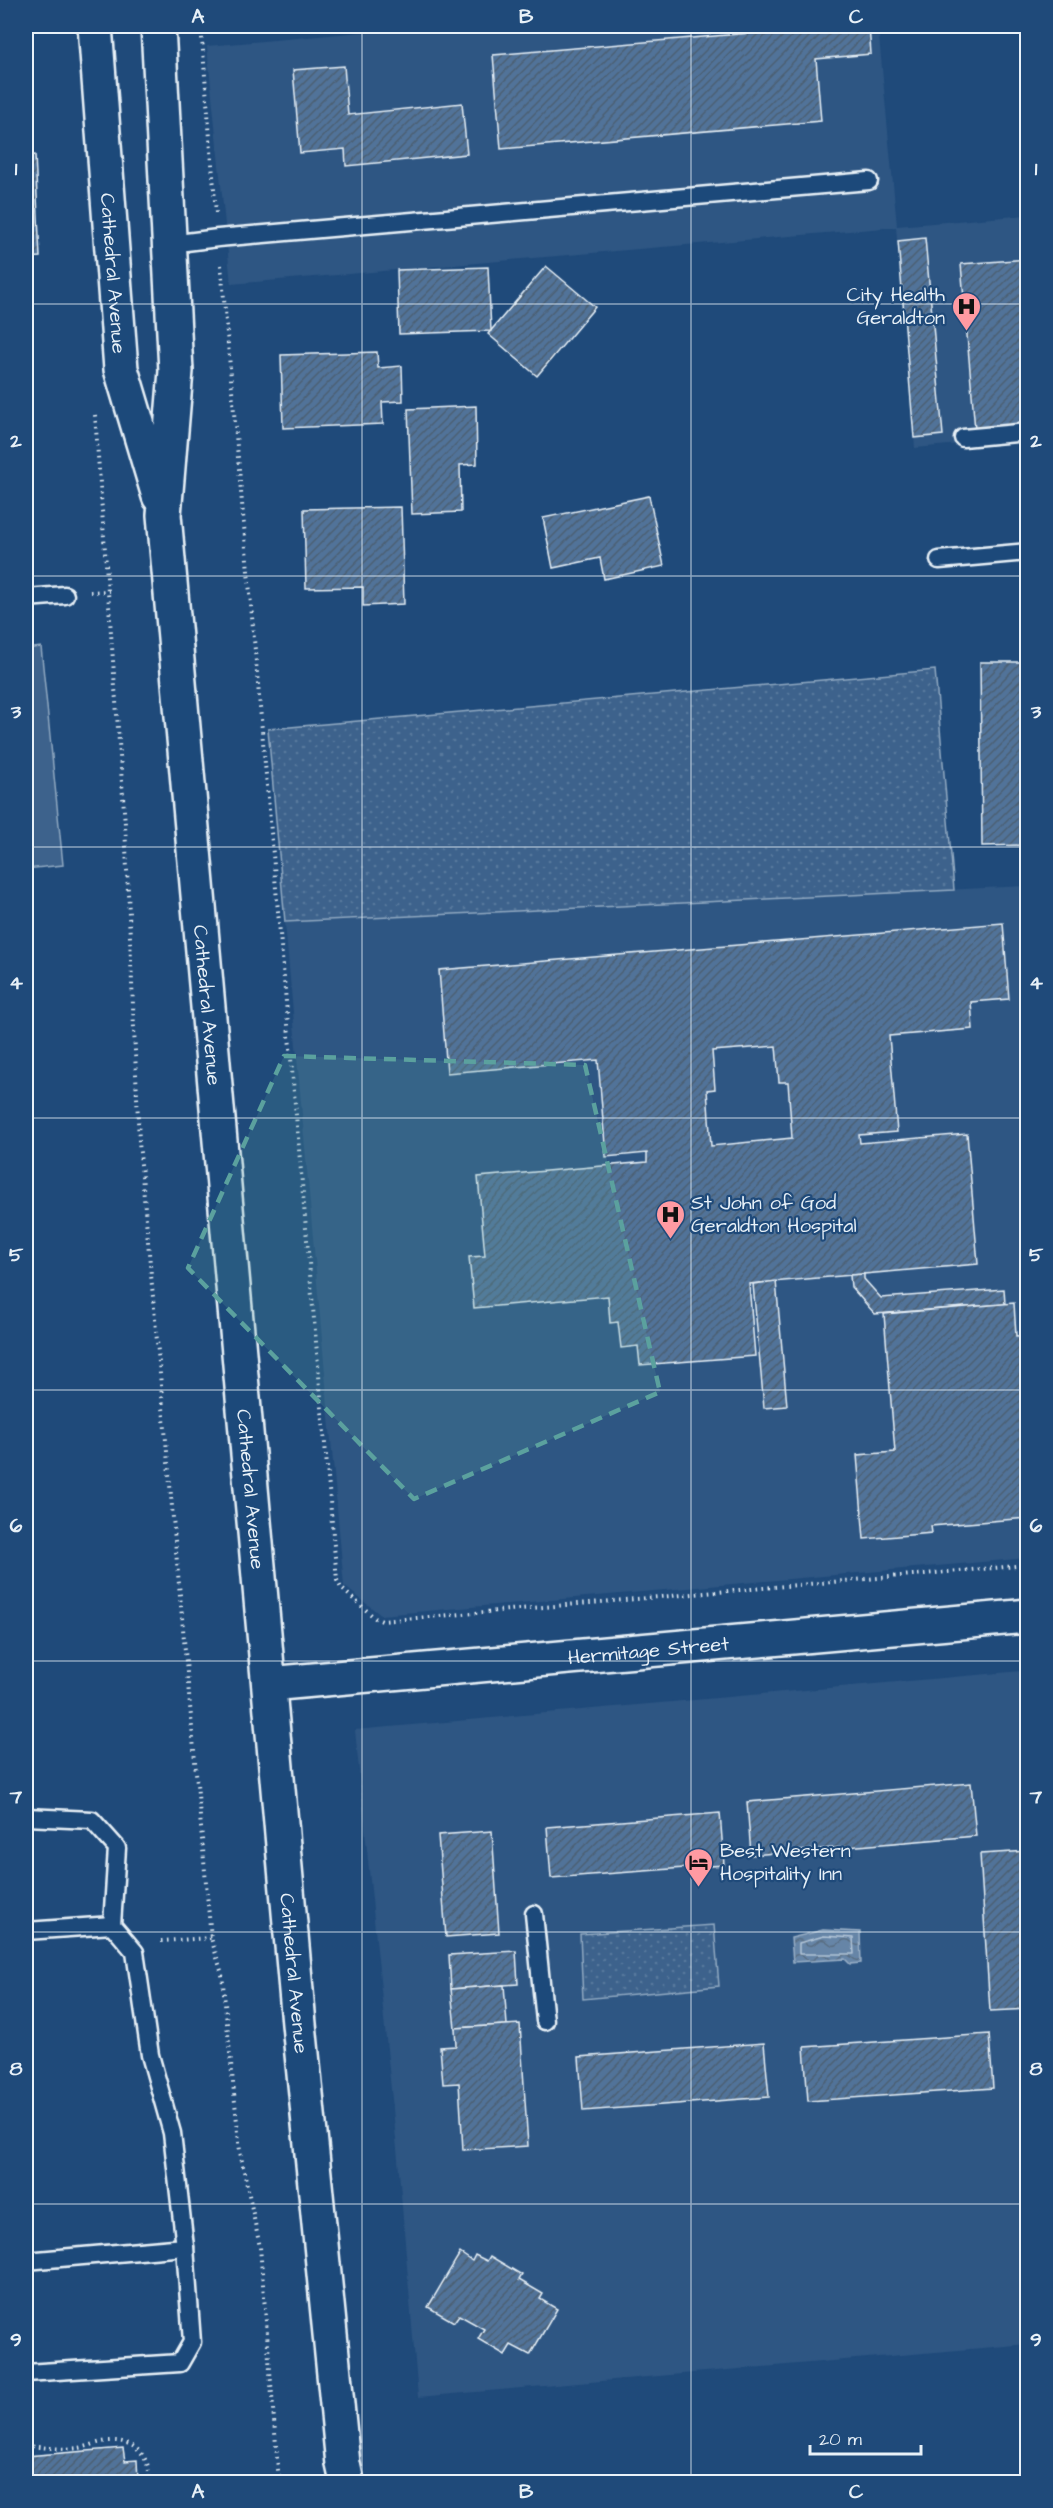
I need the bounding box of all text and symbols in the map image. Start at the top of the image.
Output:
text: A [192,3,205,31]
text: B [519,3,534,31]
text: C [849,3,864,31]
text: 1 [15,155,18,183]
text: 1 [1035,155,1038,183]
street label: Cathedral Avenue [93,192,133,355]
place label: City Health Geraldton [847,281,945,332]
hospital icon: City Health Geraldton [950,290,982,332]
text: 2 [9,427,22,455]
text: 2 [1029,427,1042,455]
text: 3 [10,698,22,726]
text: 3 [1030,698,1042,726]
street label: Cathedral Avenue [186,924,228,1087]
text: 4 [9,969,23,997]
text: 4 [1029,969,1043,997]
place label: St John of God Geraldton Hospital [691,1189,857,1240]
hospital icon: St John of God Geraldton Hospital [654,1198,686,1240]
text: 5 [9,1241,24,1269]
text: 5 [1029,1241,1044,1269]
street label: Cathedral Avenue [229,1408,271,1571]
text: 6 [10,1512,23,1540]
text: 6 [1030,1512,1043,1540]
street label: Hermitage Street [567,1630,730,1672]
text: 7 [9,1783,23,1811]
text: 7 [1029,1783,1043,1811]
place label: Best Western Hospitality Inn [720,1837,851,1889]
hotel icon: Best Western Hospitality Inn [683,1846,715,1888]
street label: Cathedral Avenue [272,1892,315,2055]
text: 8 [10,2055,23,2083]
text: 8 [1030,2055,1043,2083]
text: 9 [10,2326,22,2354]
text: 9 [1030,2326,1042,2354]
scale bar [810,2418,921,2456]
text: 20 m [819,2427,862,2452]
text: A [192,2478,205,2506]
text: B [519,2478,534,2506]
text: C [849,2478,864,2506]

